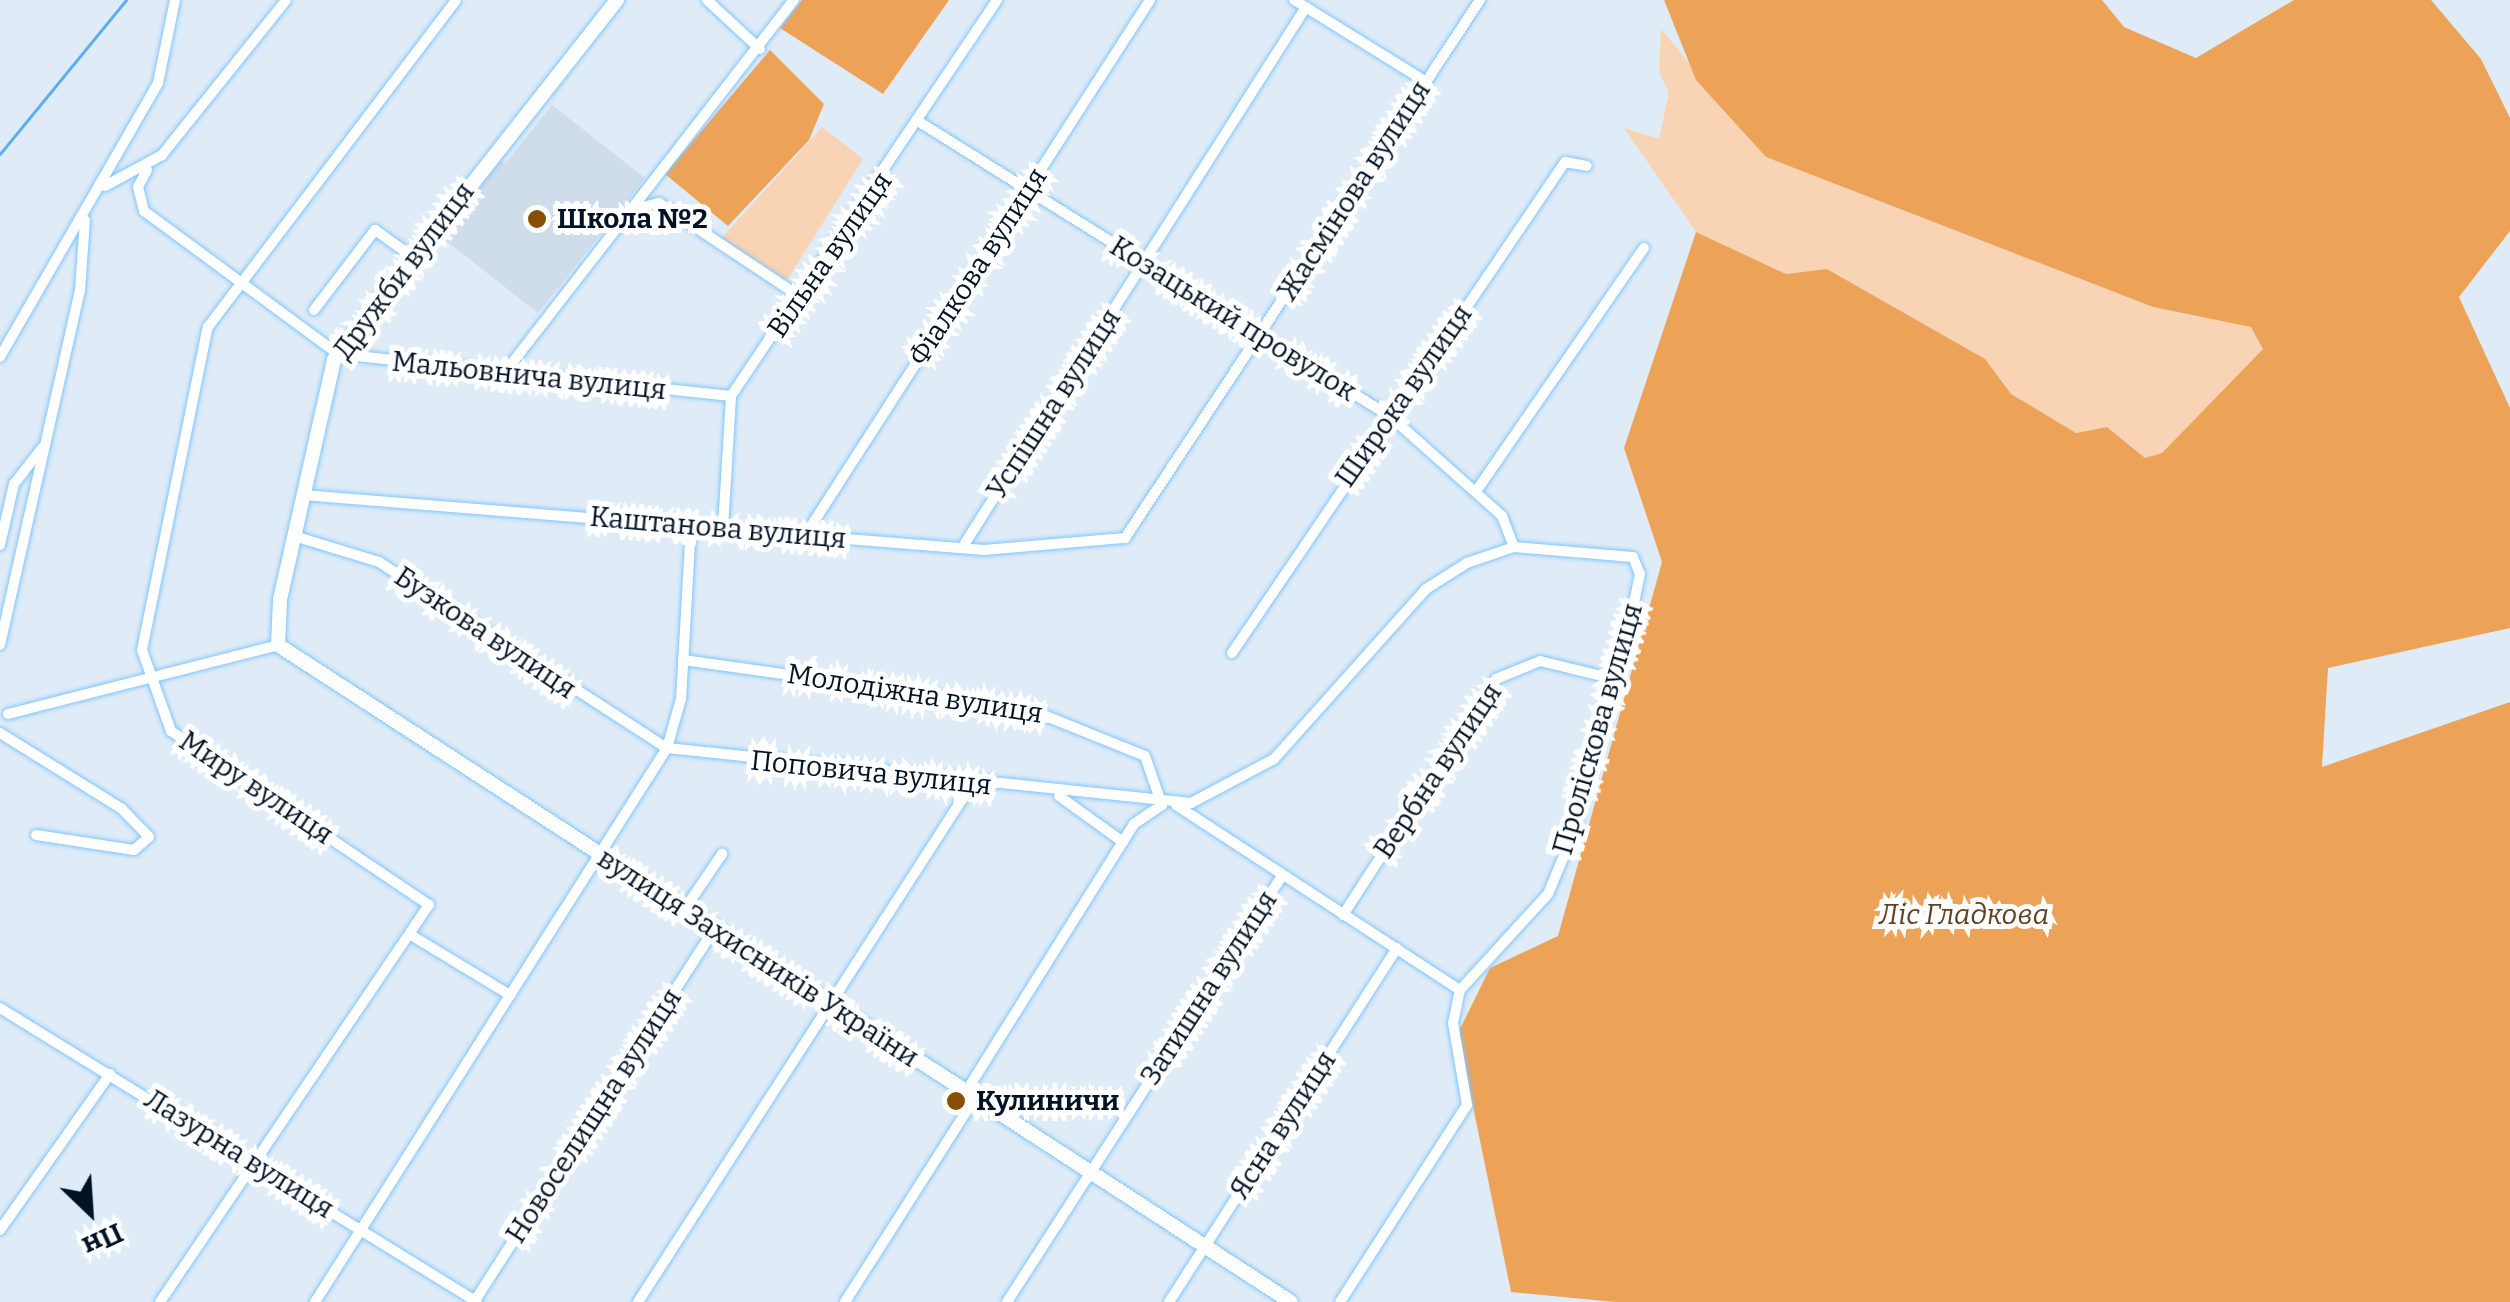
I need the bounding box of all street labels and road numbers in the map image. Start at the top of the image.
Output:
street label: Жасмінова вулиця [1270,75,1438,307]
street label: Фіалкова вулиця [902,162,1054,372]
street label: Вільна вулиця [761,166,899,344]
street label: Дружби вулиця [327,176,481,366]
street label: Козацький провулок [1104,229,1362,409]
street label: Широка вулиця [1329,298,1479,494]
street label: Успішна вулиця [980,303,1128,505]
street label: Мальовнича вулиця [390,345,668,407]
street label: Каштанова вулиця [588,500,848,556]
street label: Бузкова вулиця [388,560,582,706]
street label: Проліскова вулиця [1546,600,1650,858]
street label: Молодіжна вулиця [785,657,1045,731]
street label: Вербна вулиця [1367,677,1509,865]
street label: Миру вулиця [173,724,339,852]
street label: Поповича вулиця [749,744,993,802]
street label: вулиця Захисників України [591,841,925,1075]
street label: Затишна вулиця [1134,885,1284,1091]
street label: Новоселищна вулиця [499,983,689,1249]
street label: Ясна вулиця [1223,1045,1343,1205]
street label: Лазурна вулиця [138,1082,340,1226]

